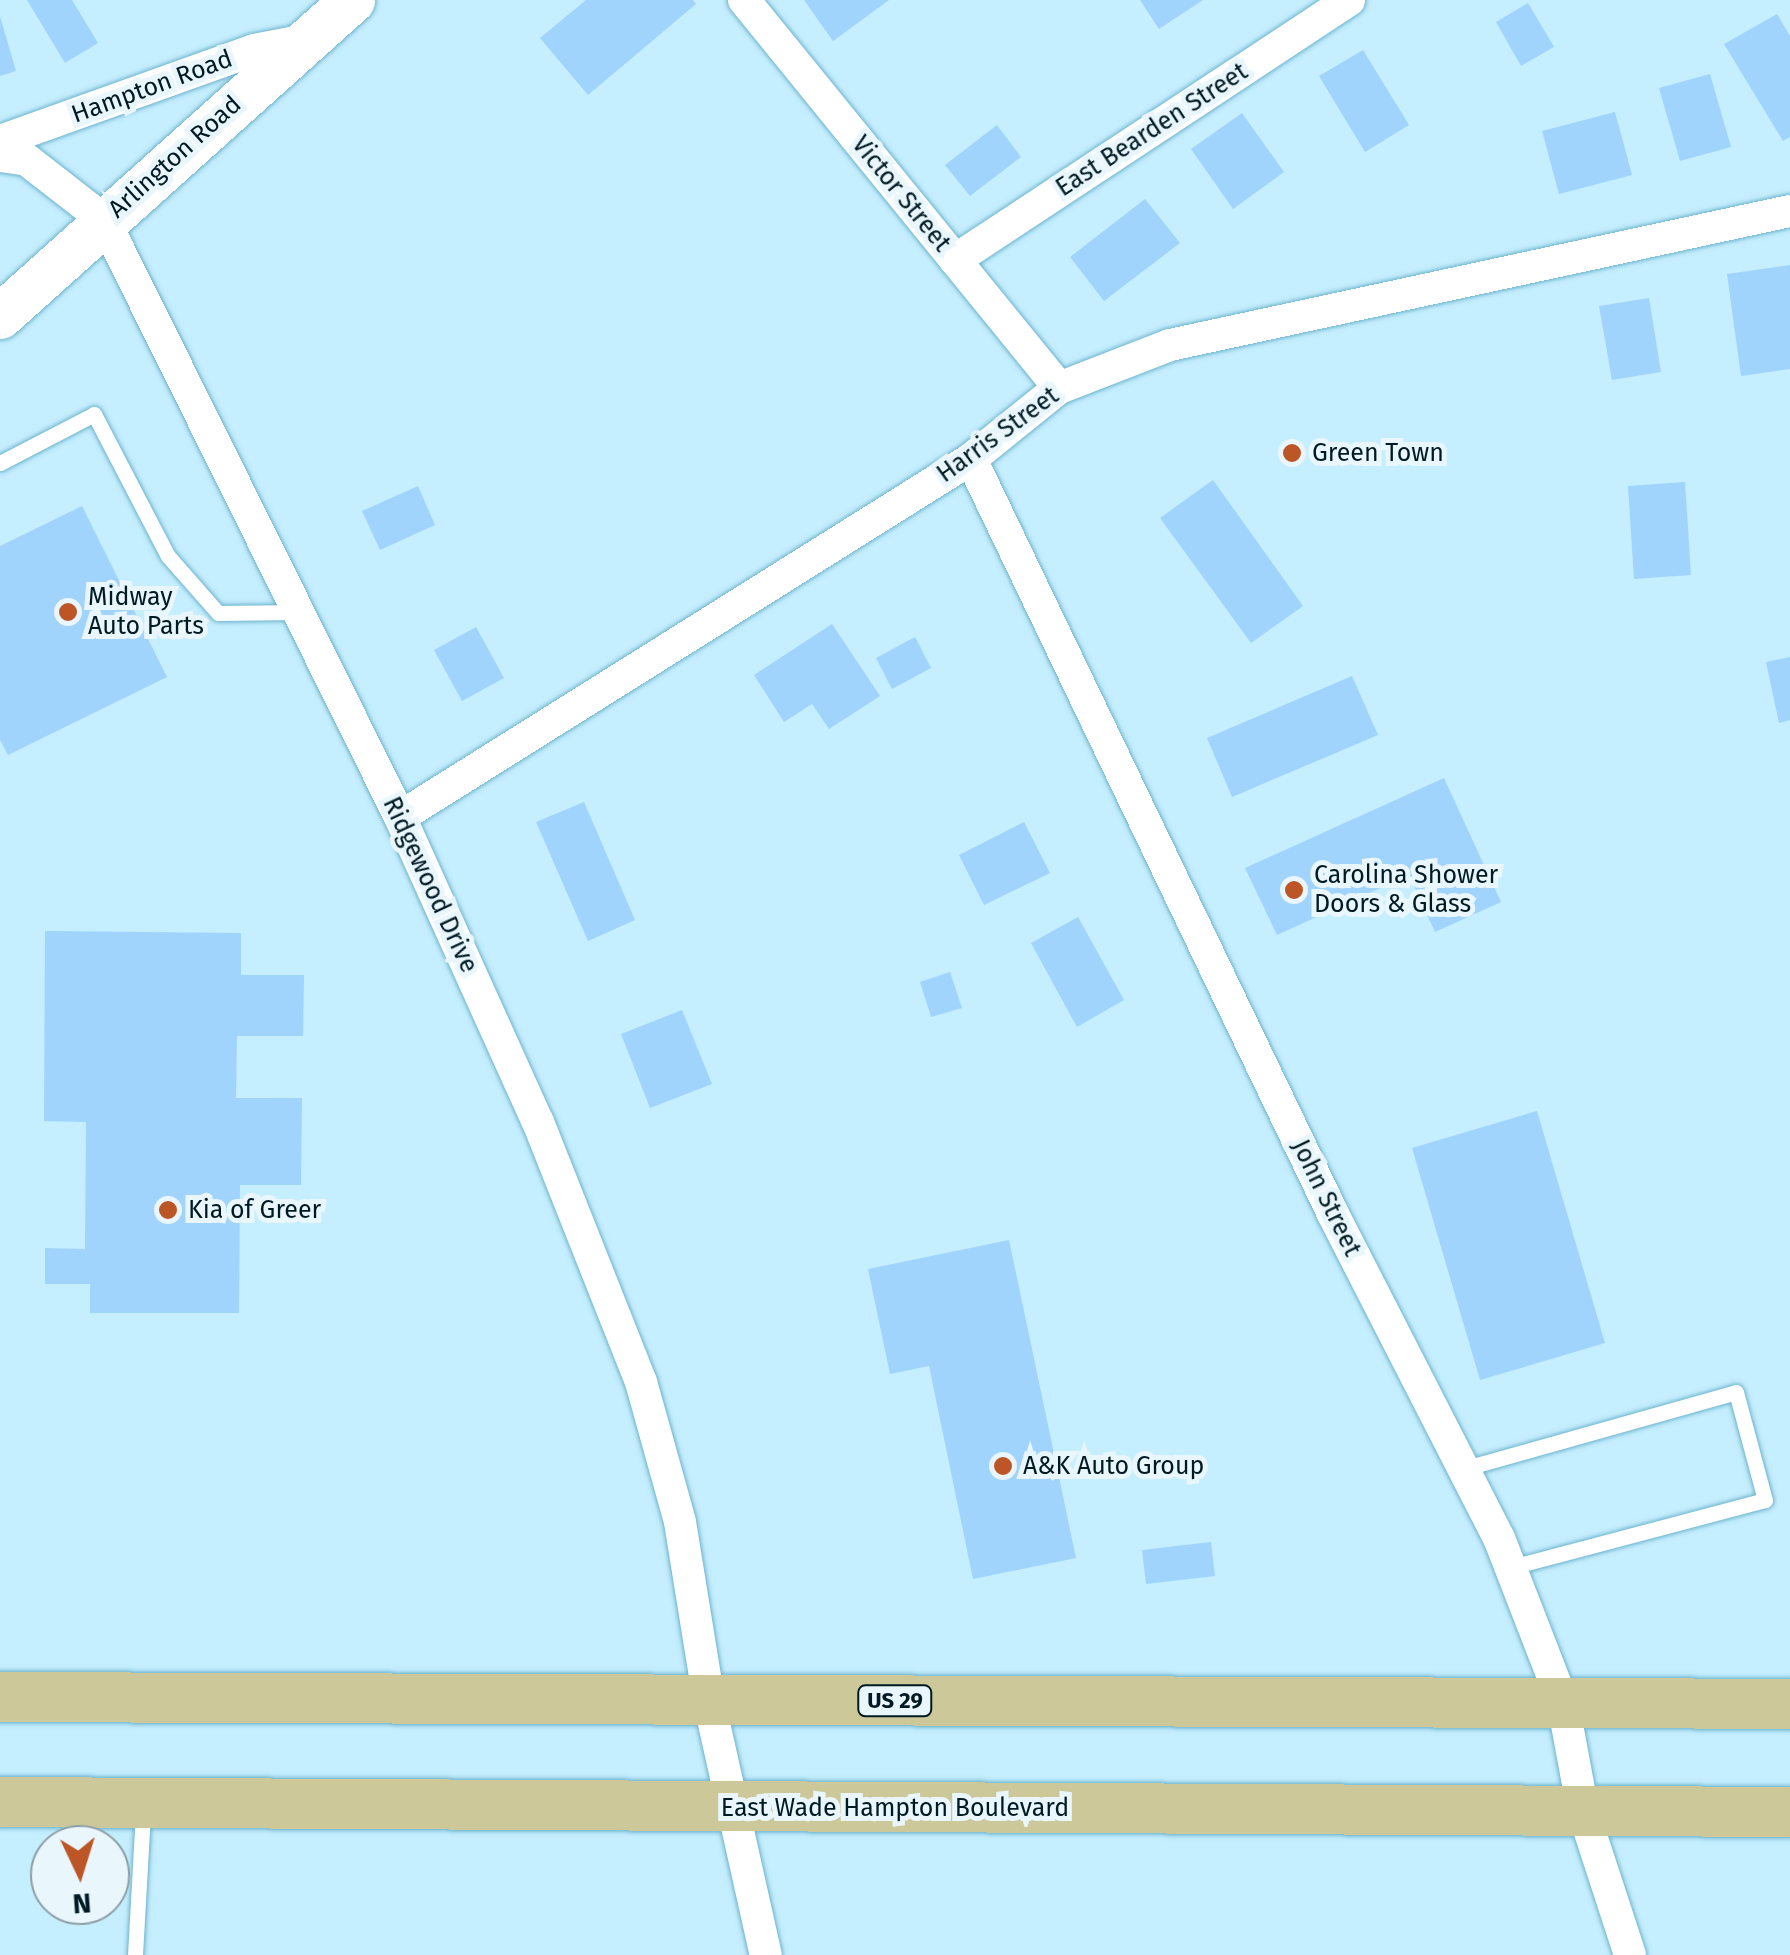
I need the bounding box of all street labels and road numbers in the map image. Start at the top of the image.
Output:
street label: Hampton Road [67,44,237,130]
street label: East Bearden Street [1051,57,1253,203]
street label: Arlington Road [102,90,248,224]
street label: Victor Street [845,130,957,258]
street label: Harris Street [931,381,1065,489]
street label: Ridgewood Drive [376,792,484,978]
street label: John Street [1285,1135,1367,1261]
road number: US 29 [855,1684,935,1718]
street label: East Wade Hampton Boulevard [721,1793,1069,1823]

